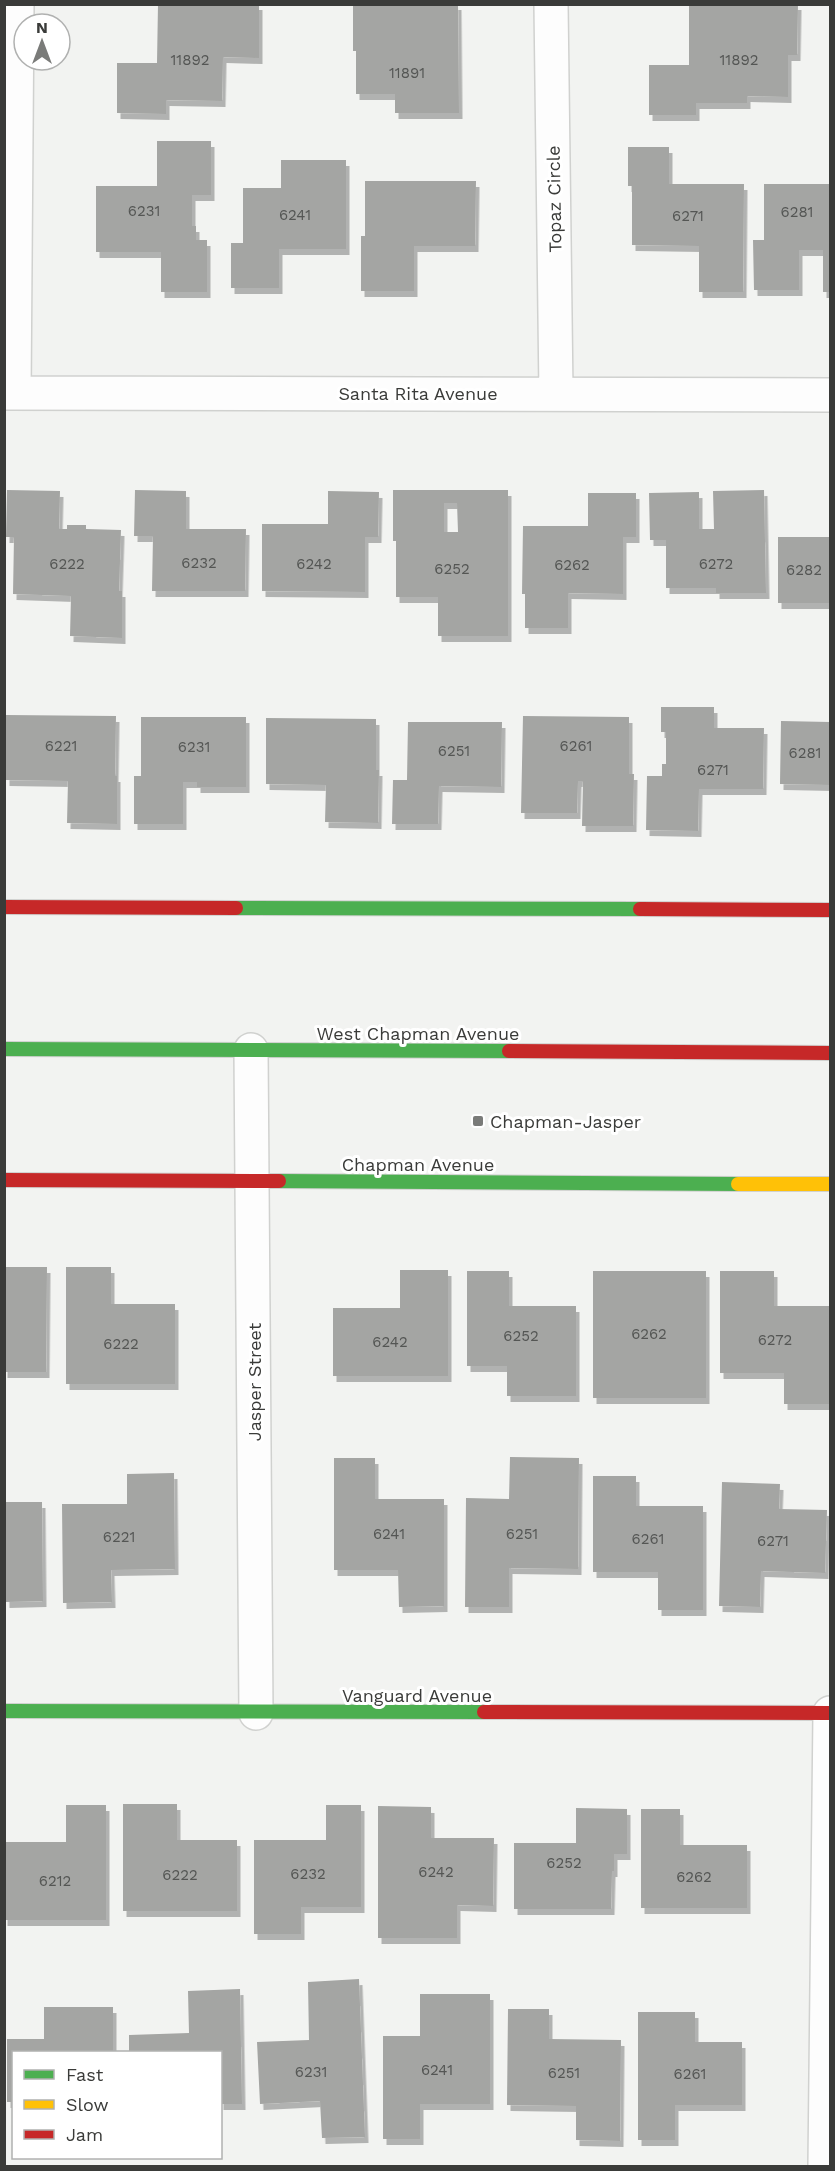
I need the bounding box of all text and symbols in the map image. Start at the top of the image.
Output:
north arrow [12,12,72,72]
text: N [36,18,48,37]
house number: 11892 [171,51,209,69]
house number: 11892 [720,51,758,69]
house number: 11891 [389,64,425,82]
street label: Topaz Circle [543,145,565,253]
house number: 6231 [128,202,160,220]
house number: 6281 [781,203,813,221]
house number: 6241 [279,206,311,224]
house number: 6271 [672,207,704,225]
street label: Santa Rita Avenue [338,383,498,404]
house number: 6232 [181,554,217,572]
house number: 6222 [49,555,85,573]
house number: 6242 [296,555,332,573]
house number: 6272 [699,555,733,573]
house number: 6262 [554,556,590,574]
house number: 6252 [434,560,470,578]
house number: 6282 [786,561,822,579]
house number: 6221 [45,737,77,755]
house number: 6261 [560,737,592,755]
house number: 6231 [178,738,210,756]
house number: 6251 [438,742,470,760]
house number: 6281 [789,744,821,762]
house number: 6271 [697,761,729,779]
street label: West Chapman Avenue [317,1023,519,1044]
place label: Chapman-Jasper [490,1111,641,1132]
marker: Chapman-Jasper [471,1114,485,1128]
street label: Chapman Avenue [342,1154,494,1175]
street label: Jasper Street [244,1322,265,1441]
house number: 6262 [631,1325,667,1343]
house number: 6252 [503,1327,539,1345]
house number: 6272 [758,1331,792,1349]
house number: 6242 [372,1333,408,1351]
house number: 6222 [103,1335,139,1353]
house number: 6241 [373,1525,405,1543]
house number: 6251 [506,1525,538,1543]
house number: 6221 [103,1528,135,1546]
house number: 6261 [632,1530,664,1548]
house number: 6271 [757,1532,789,1550]
street label: Vanguard Avenue [342,1685,492,1706]
house number: 6252 [546,1854,582,1872]
house number: 6242 [418,1863,454,1881]
house number: 6232 [290,1865,326,1883]
house number: 6222 [162,1866,198,1884]
house number: 6262 [676,1868,712,1886]
house number: 6212 [39,1872,71,1890]
legend [12,2051,222,2159]
house number: 6241 [421,2061,453,2079]
house number: 6231 [295,2063,327,2081]
text: Fast [66,2064,104,2085]
house number: 6251 [548,2064,580,2082]
house number: 6261 [674,2065,706,2083]
text: Slow [66,2094,109,2115]
text: Jam [66,2124,103,2145]

